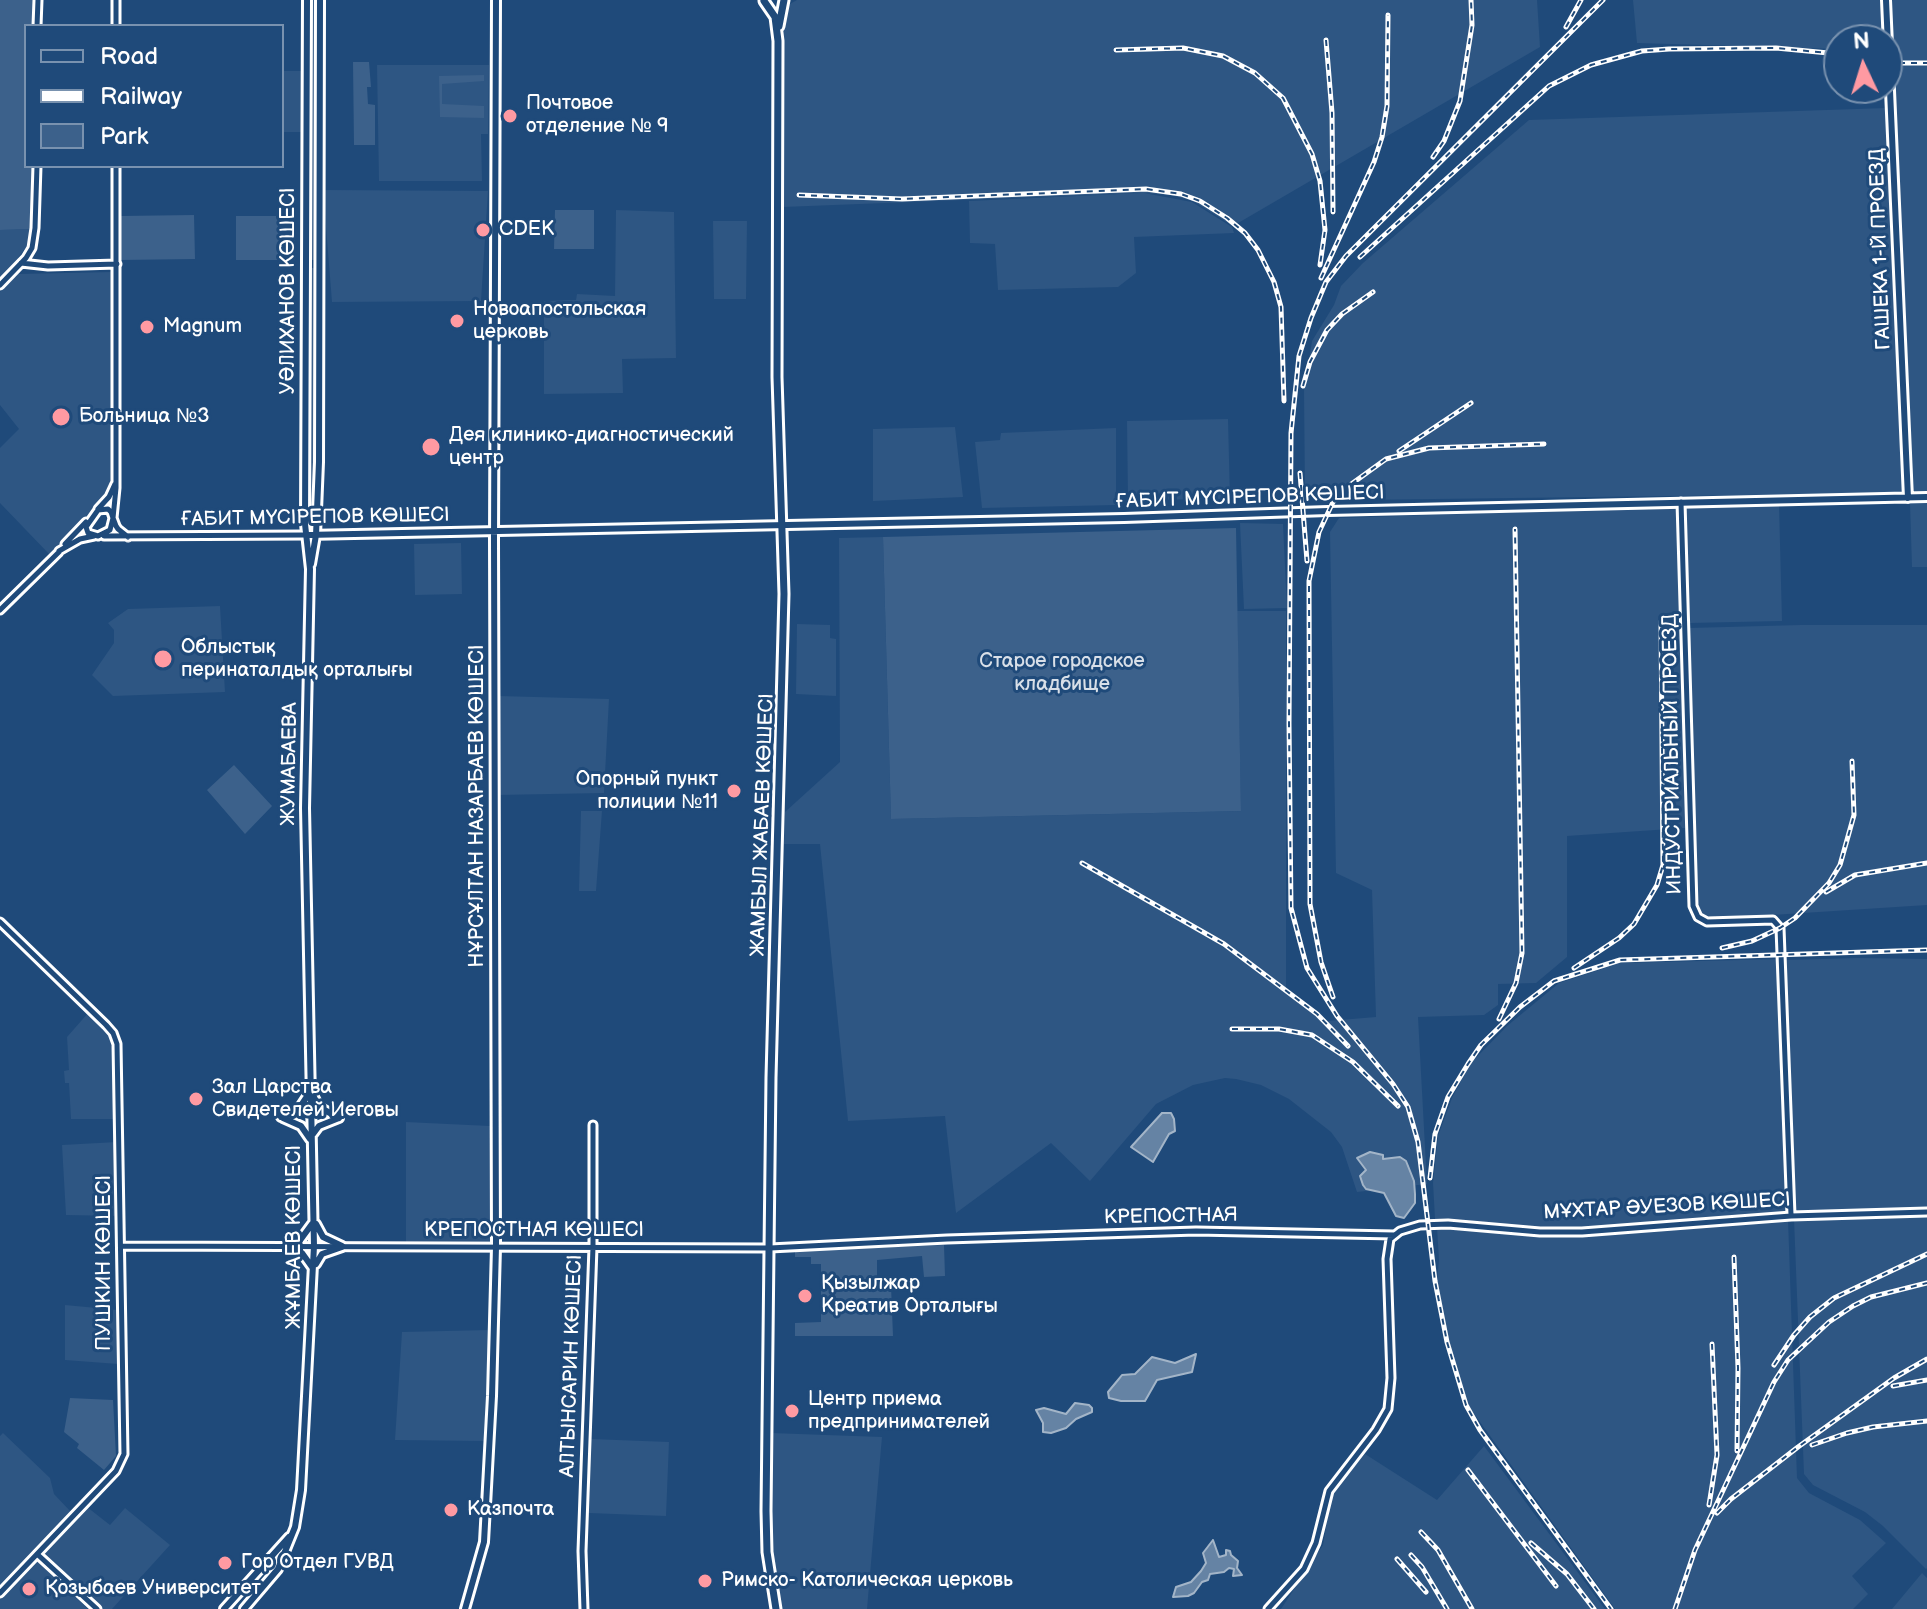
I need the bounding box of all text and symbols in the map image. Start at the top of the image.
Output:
legend [24,24,284,168]
north arrow [1823,24,1903,104]
text: N [1852,28,1871,56]
text: Road [100,42,158,71]
text: Railway [100,82,182,111]
place label: Почтовое отделение № 9 [526,92,669,139]
marker: Почтовое отделение № 9 [501,107,519,125]
text: Park [100,122,148,151]
street label: ГАШЕКА 1-Й ПРОЕЗД [1865,148,1897,350]
street label: УӘЛИХАНОВ КӨШЕСІ [277,188,301,394]
place label: CDEK [499,218,554,242]
marker: CDEK [474,221,492,239]
place label: Новоапостольская церковь [473,298,646,345]
marker: Новоапостольская церковь [448,312,466,330]
place label: Magnum [163,315,242,339]
marker: Magnum [138,318,156,336]
place label: Больница №3 [79,405,210,429]
marker: Больница №3 [50,406,72,428]
place label: Дея клинико-диагностический центр [449,424,734,471]
marker: Дея клинико-диагностический центр [420,436,442,458]
street label: ҒАБИТ МҮСІРЕПОВ КӨШЕСІ [1115,481,1385,515]
street label: ҒАБИТ МҮСІРЕПОВ КӨШЕСІ [180,504,450,532]
street label: ИНДУСТРИАЛЬНЫЙ ПРОЕЗД [1659,613,1687,895]
place label: Облыстық перинаталдық орталығы [181,636,413,683]
street label: НҰРСҰЛТАН НАЗАРБАЕВ КӨШЕСІ [466,645,490,967]
marker: Облыстық перинаталдық орталығы [152,648,174,670]
park label: Старое городское кладбище [979,650,1145,697]
street label: ЖАМБЫЛ ЖАБАЕВ КӨШЕСІ [746,693,780,957]
street label: ЖУМАБАЕВА [277,702,303,826]
place label: Опорный пункт полиции №11 [576,768,718,815]
marker: Опорный пункт полиции №11 [725,782,743,800]
place label: Зал Царства Свидетелей Иеговы [212,1076,399,1123]
marker: Зал Царства Свидетелей Иеговы [187,1090,205,1108]
street label: ЖҰМБАЕВ КӨШЕСІ [283,1145,307,1329]
street label: ПУШКИН КӨШЕСІ [93,1175,117,1351]
street label: МҰХТАР ӘУЕЗОВ КӨШЕСІ [1543,1189,1791,1225]
street label: КРЕПОСТНАЯ [1104,1204,1238,1230]
street label: КРЕПОСТНАЯ КӨШЕСІ [424,1219,644,1243]
street label: АЛТЫНСАРИН КӨШЕСІ [556,1254,588,1478]
place label: Қызылжар Креатив Орталығы [821,1272,998,1319]
marker: Қызылжар Креатив Орталығы [796,1287,814,1305]
place label: Центр приема предпринимателей [808,1388,990,1435]
marker: Центр приема предпринимателей [783,1402,801,1420]
place label: Казпочта [467,1498,554,1522]
marker: Казпочта [442,1501,460,1519]
place label: Гор Отдел ГУВД [241,1551,394,1575]
marker: Гор Отдел ГУВД [216,1554,234,1572]
place label: Римско- Католическая церковь [721,1569,1013,1593]
marker: Римско- Католическая церковь [696,1572,714,1590]
place label: Қозыбаев Университет [45,1577,261,1601]
marker: Қозыбаев Университет [20,1580,38,1598]

